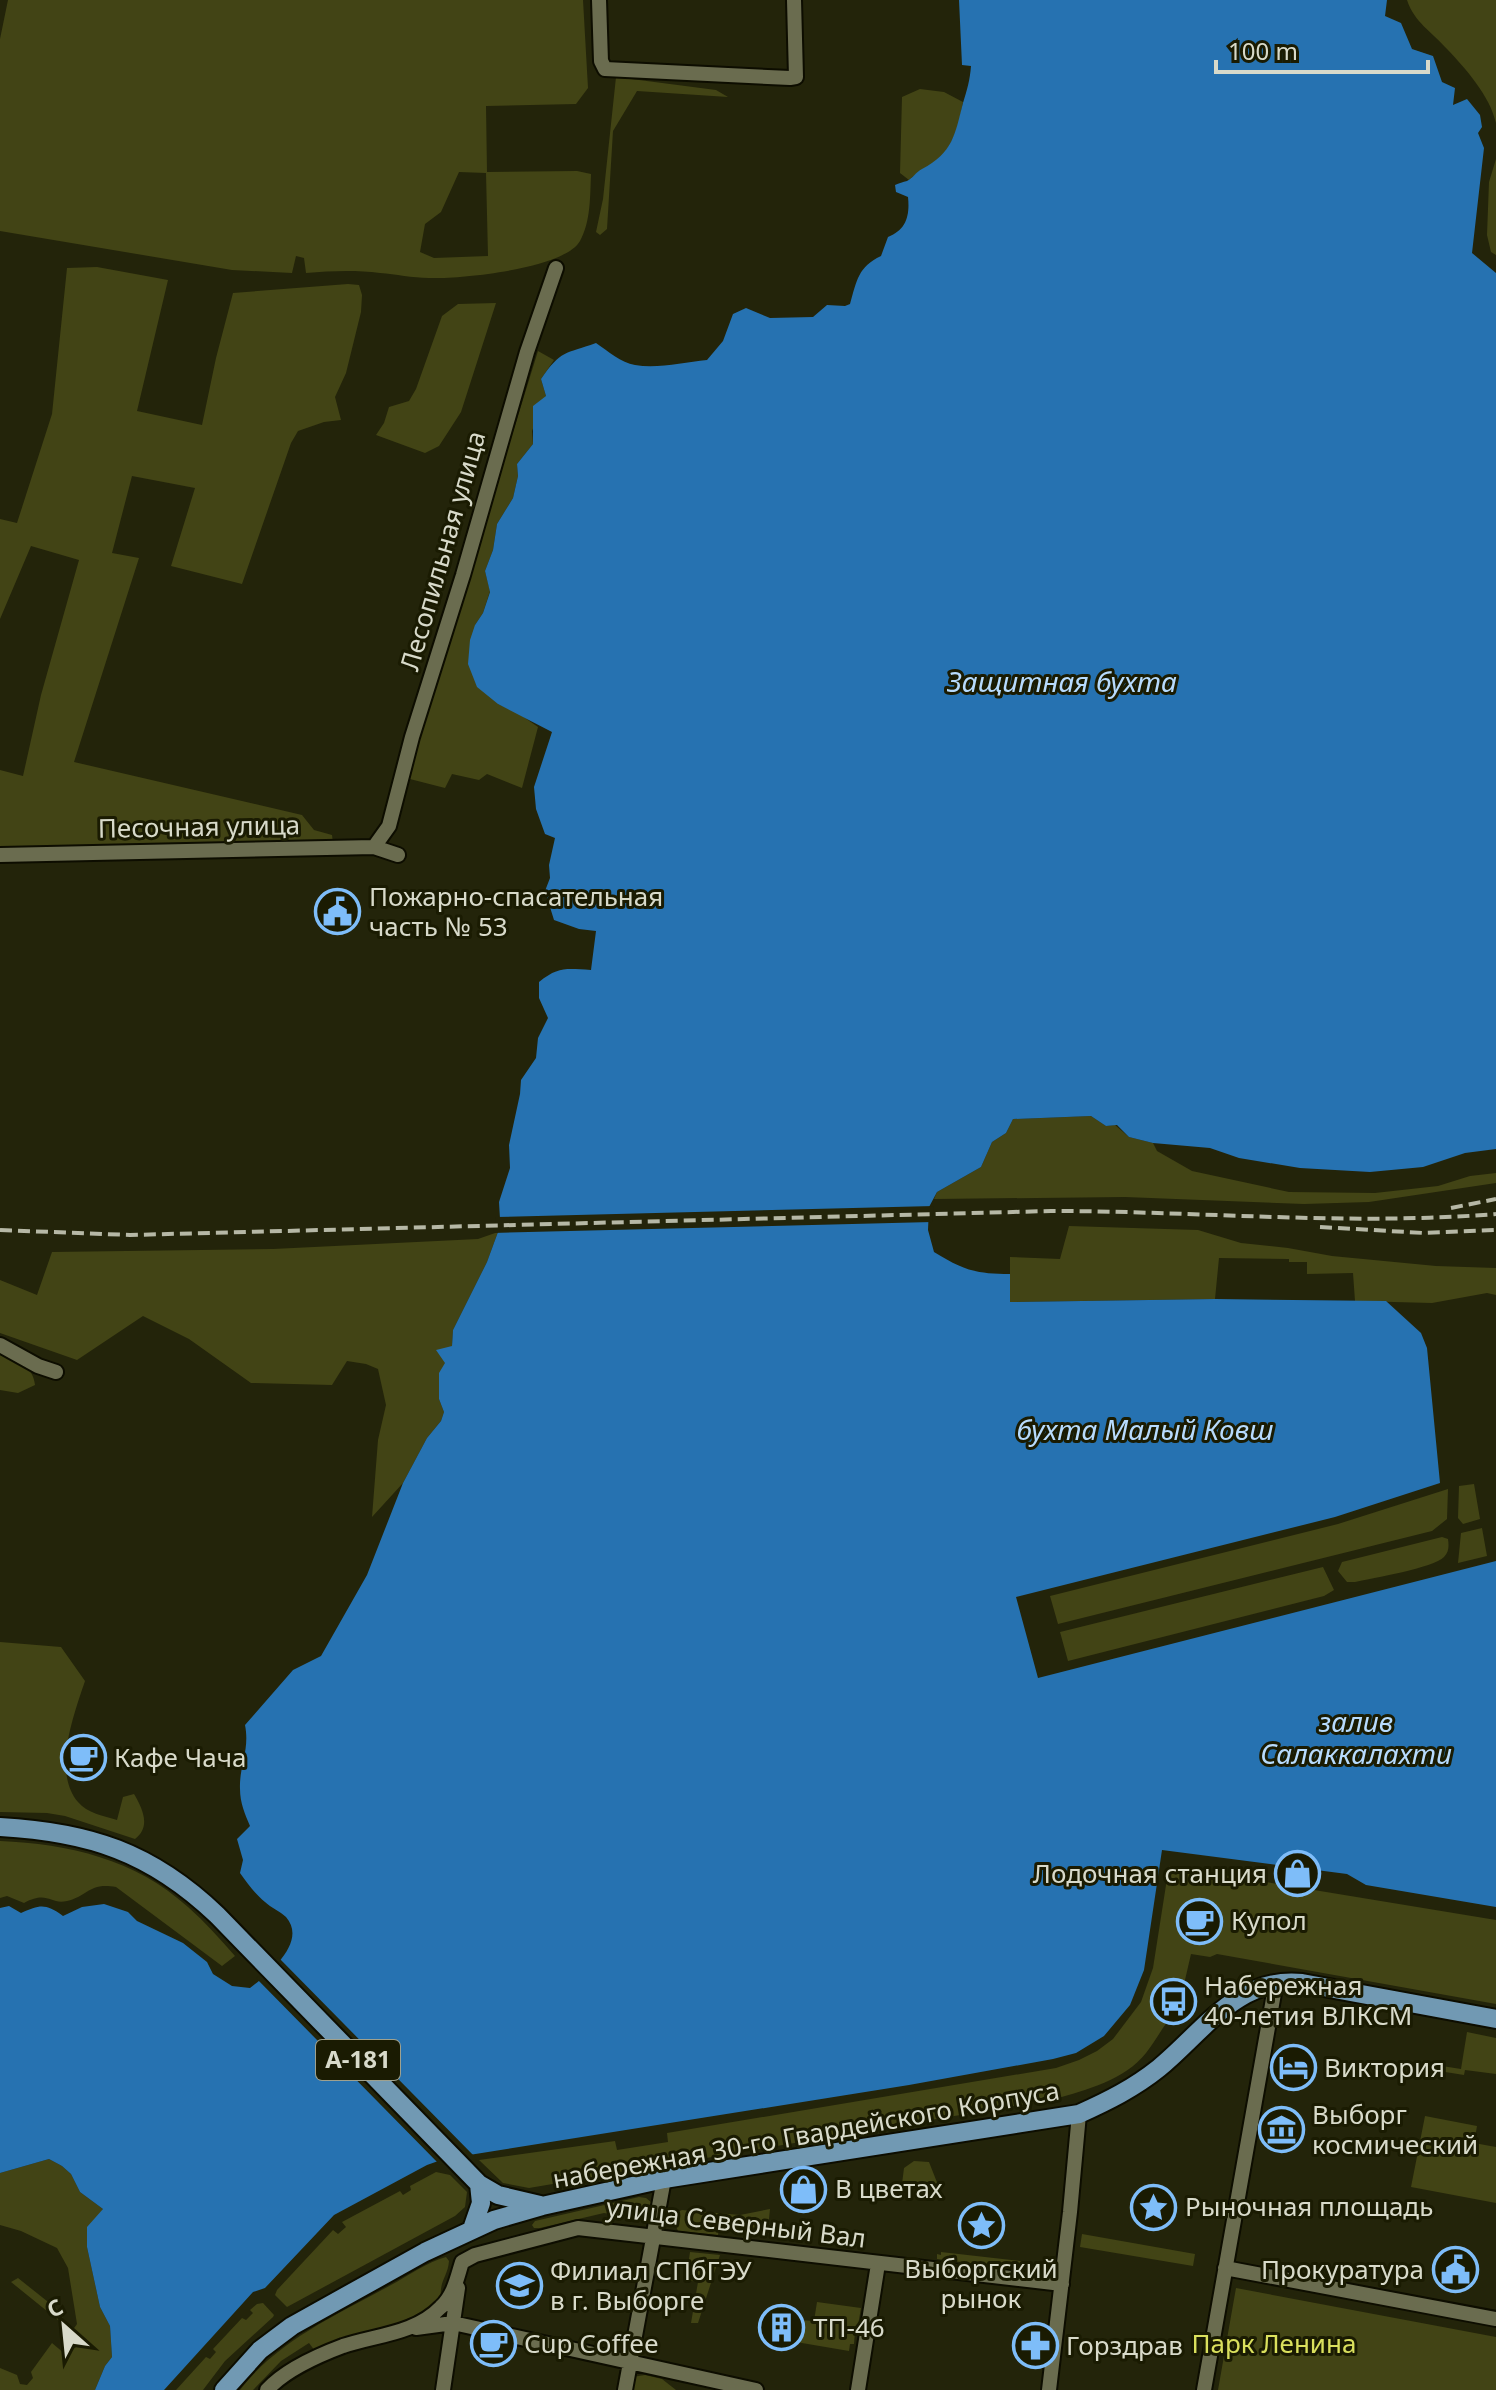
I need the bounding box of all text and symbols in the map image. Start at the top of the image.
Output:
scale bar [1216,24,1428,74]
text: 100 m [1228,34,1298,67]
street label: Лесопильная улица [391,427,493,675]
water label: Защитная бухта [946,662,1177,700]
street label: Песочная улица [98,806,300,846]
place label: Пожарно-спасательная часть № 53 [369,878,663,944]
public building icon: Пожарно-спасательная часть № 53 [314,888,362,936]
water label: бухта Малый Ковш [1017,1410,1274,1448]
water label: залив Салаккалахти [1260,1702,1452,1772]
cafe icon: Кафе Чача [59,1734,107,1782]
place label: Кафе Чача [114,1739,246,1775]
shop icon: Лодочная станция [1274,1850,1322,1898]
place label: Лодочная станция [1033,1855,1267,1891]
cafe icon: Купол [1176,1897,1224,1945]
place label: Купол [1231,1902,1307,1938]
place label: Набережная 40-летия ВЛКСМ [1204,1967,1412,2033]
bus stop icon: Набережная 40-летия ВЛКСМ [1149,1977,1197,2025]
road number: А-181 [316,2040,400,2080]
hotel icon: Виктория [1269,2044,1317,2092]
place label: Виктория [1324,2049,1445,2085]
street label: набережная 30-го Гвардейского Корпуса [550,2072,1062,2196]
place label: Выборг космический [1312,2096,1478,2162]
museum icon: Выборг космический [1257,2106,1305,2154]
shop icon: В цветах [780,2165,828,2213]
place label: В цветах [835,2170,943,2206]
place icon: Рыночная площадь [1130,2183,1178,2231]
street label: улица Северный Вал [604,2188,868,2256]
place label: Рыночная площадь [1185,2188,1433,2224]
place icon: Выборгский рынок [957,2202,1005,2250]
public building icon: Прокуратура [1431,2246,1479,2294]
place label: Выборгский рынок [904,2250,1058,2316]
place label: Прокуратура [1261,2251,1424,2287]
place label: Филиал СПбГЭУ в г. Выборге [550,2252,753,2318]
school or university icon: Филиал СПбГЭУ в г. Выборге [495,2262,543,2310]
north arrow [24,2286,104,2366]
text: С [41,2291,68,2324]
building icon: ТП-46 [758,2304,806,2352]
place label: ТП-46 [813,2309,885,2345]
cafe icon: Cup Coffee [469,2320,517,2368]
pharmacy icon: Горздрав [1011,2322,1059,2370]
place label: Cup Coffee [524,2325,659,2361]
park label: Парк Ленина [1192,2325,1356,2361]
place label: Горздрав [1066,2327,1183,2363]

